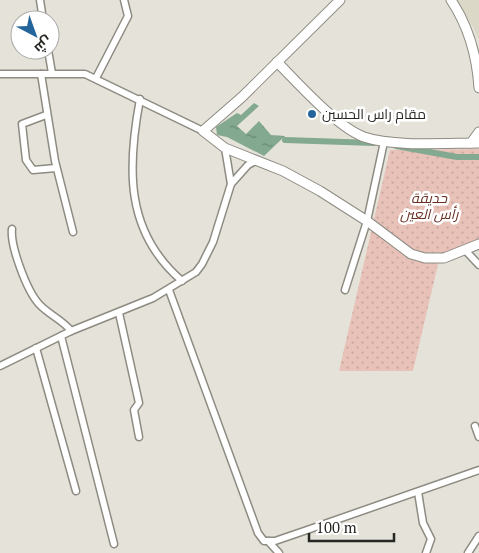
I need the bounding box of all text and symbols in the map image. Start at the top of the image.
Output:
north arrow [10,10,60,60]
text: ش [31,32,57,58]
place label: مقام راس الحسين [322,104,426,124]
marker: مقام راس الحسين [306,108,318,120]
park label: حديقة رأس العين [400,188,459,223]
scale bar [309,510,394,542]
text: 100 m [316,517,357,537]

